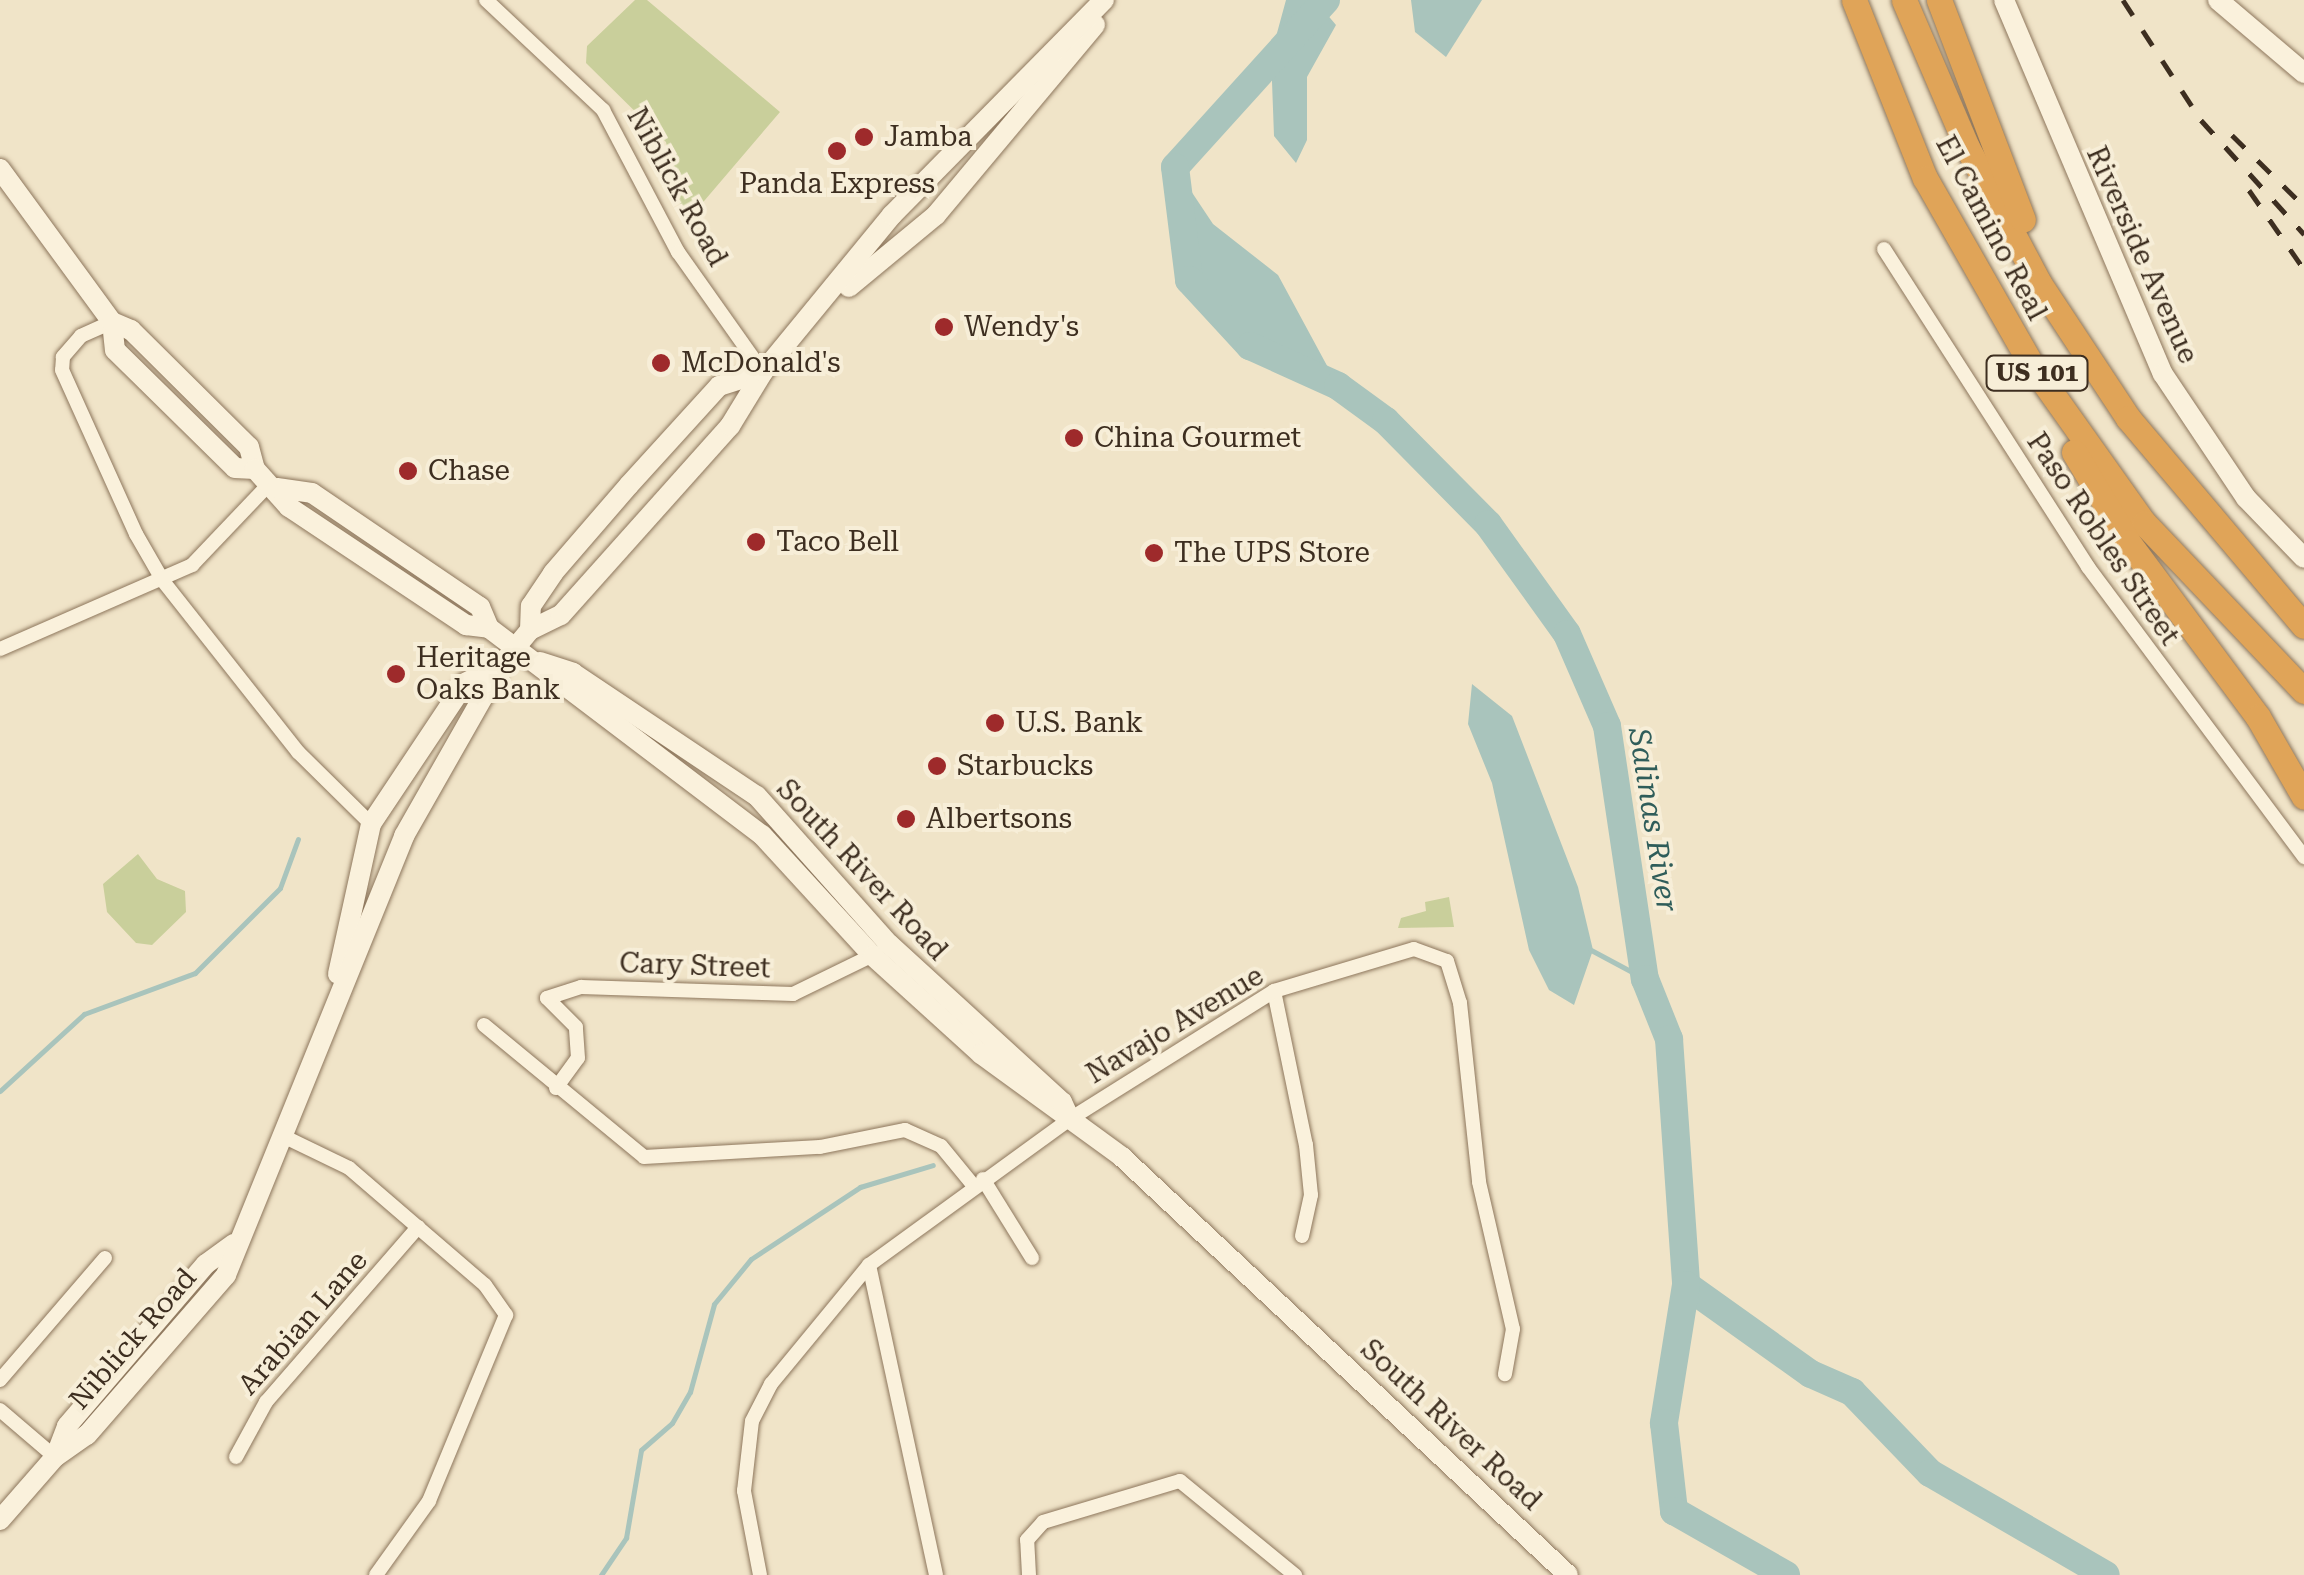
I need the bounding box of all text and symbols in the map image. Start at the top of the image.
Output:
street label: Niblick Road [620,102,734,272]
place label: Jamba [884,120,972,154]
marker: Jamba [853,126,875,148]
street label: El Camino Real [1928,130,2054,326]
marker: Panda Express [826,140,848,162]
street label: Riverside Avenue [2079,141,2205,369]
place label: Panda Express [739,167,935,201]
place label: Wendy's [964,310,1079,344]
marker: Wendy's [933,316,955,338]
place label: McDonald's [681,346,841,380]
marker: McDonald's [650,352,672,374]
road number: US 101 [1984,353,2090,393]
place label: China Gourmet [1094,421,1301,455]
street label: Paso Robles Street [2019,426,2187,652]
marker: China Gourmet [1063,427,1085,449]
place label: Chase [428,454,510,488]
marker: Chase [397,460,419,482]
place label: Taco Bell [776,525,899,559]
marker: Taco Bell [745,531,767,553]
place label: The UPS Store [1174,536,1370,570]
marker: The UPS Store [1143,542,1165,564]
place label: Heritage Oaks Bank [416,641,560,707]
marker: Heritage Oaks Bank [385,663,407,685]
place label: U.S. Bank [1015,706,1143,740]
marker: U.S. Bank [984,712,1006,734]
water label: Salinas River [1621,725,1685,915]
place label: Starbucks [957,749,1093,783]
marker: Starbucks [926,755,948,777]
street label: South River Road [770,773,954,967]
place label: Albertsons [926,802,1072,836]
marker: Albertsons [895,808,917,830]
street label: Cary Street [619,947,771,985]
street label: Navajo Avenue [1081,959,1269,1091]
street label: Arabian Lane [231,1244,375,1402]
street label: Niblick Road [63,1261,203,1417]
street label: South River Road [1354,1333,1548,1517]

